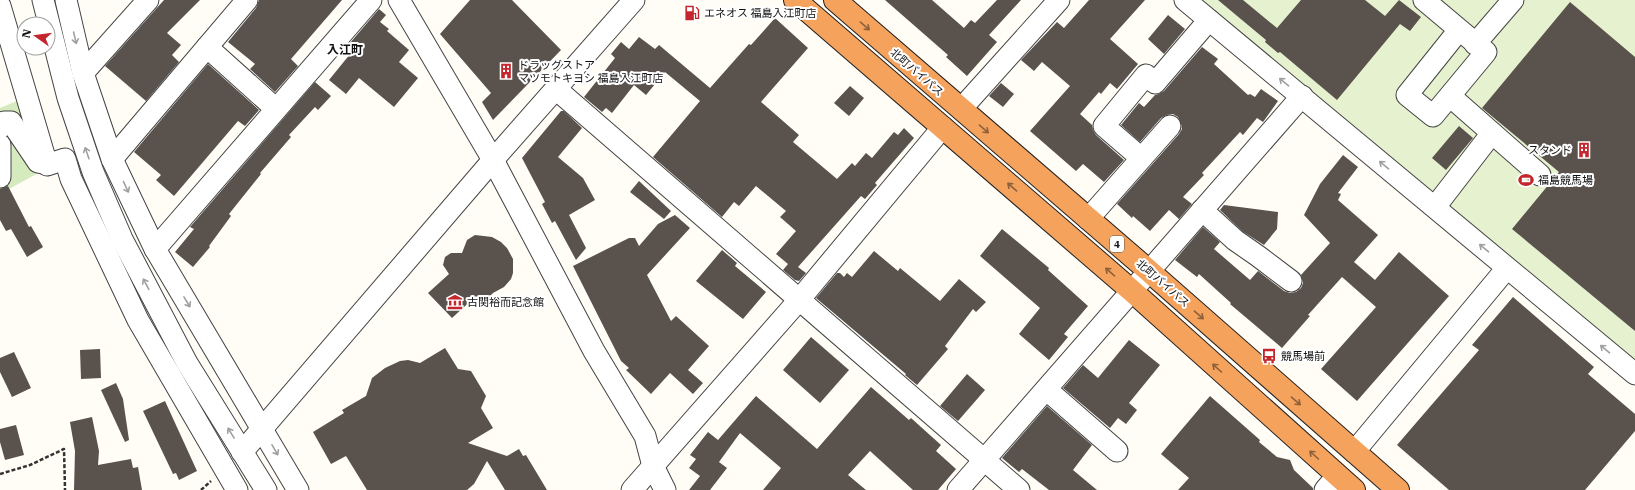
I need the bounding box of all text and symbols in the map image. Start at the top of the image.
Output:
fuel station icon: エネオス 福島入江町店 [683,4,701,22]
place label: エネオス 福島入江町店 [704,6,817,20]
north arrow [16,16,56,56]
one-way arrow [859,21,870,30]
text: N [18,27,34,39]
one-way arrow [72,31,79,44]
district label: 入江町 [327,42,363,57]
street label: 北町バイパス [888,45,946,99]
place label: ドラッグストア マツモトキヨシ 福島入江町店 [518,58,664,85]
building icon: ドラッグストア マツモトキヨシ 福島入江町店 [497,62,515,80]
one-way arrow [1279,77,1289,86]
one-way arrow [979,125,989,134]
building icon: スタンド [1575,141,1593,159]
place label: スタンド [1528,143,1572,157]
one-way arrow [82,147,90,159]
one-way arrow [1379,160,1389,169]
sports icon: 福島競馬場 [1517,171,1535,189]
place label: 福島競馬場 [1538,173,1593,187]
one-way arrow [123,181,130,193]
one-way arrow [1006,182,1017,191]
road number: 4 [1110,236,1124,252]
one-way arrow [1478,244,1489,253]
street label: 北町バイパス [1134,256,1192,310]
one-way arrow [1105,267,1115,276]
one-way arrow [141,278,149,290]
museum icon: 古関裕而記念館 [446,293,464,311]
place label: 古関裕而記念館 [467,295,544,309]
one-way arrow [183,296,191,308]
one-way arrow [1194,310,1204,320]
one-way arrow [1600,345,1610,354]
bus stop icon: 競馬場前 [1260,347,1278,365]
place label: 競馬場前 [1281,349,1325,363]
one-way arrow [1212,363,1223,372]
one-way arrow [1291,397,1301,406]
one-way arrow [226,427,234,439]
one-way arrow [271,444,279,456]
one-way arrow [1309,450,1319,459]

